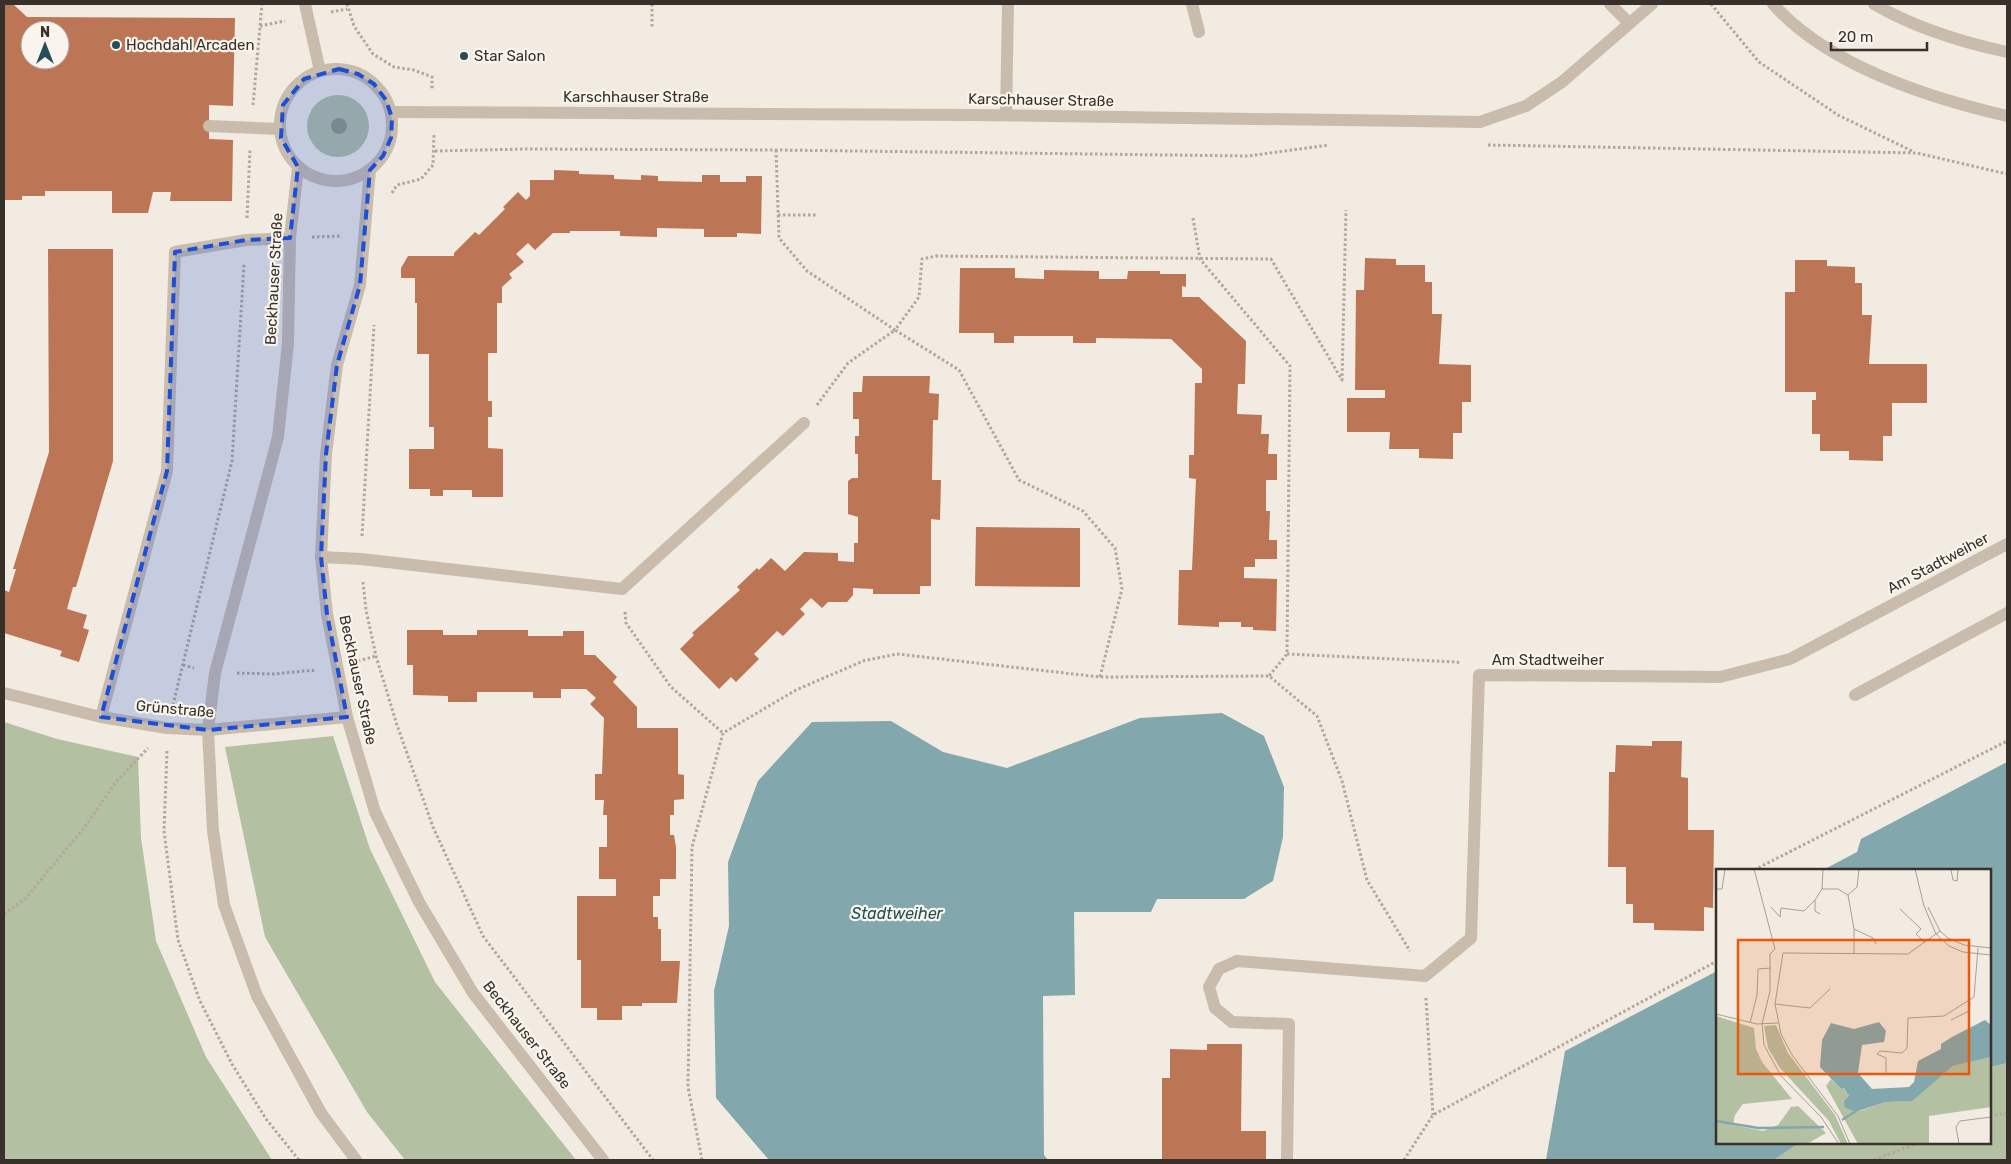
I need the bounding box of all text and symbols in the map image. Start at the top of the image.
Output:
north arrow [20,20,70,70]
scale bar [1831,20,1927,52]
text: N [40,24,50,41]
text: 20 m [1838,28,1873,46]
place label: Hochdahl Arcaden [126,36,255,54]
marker: Hochdahl Arcaden [110,39,122,51]
place label: Star Salon [474,47,545,65]
marker: Star Salon [458,50,470,62]
street label: Karschhauser Straße [563,88,709,106]
street label: Karschhauser Straße [968,90,1114,110]
street label: Beckhauser Straße [262,212,286,346]
street label: Am Stadtweiher [1884,529,1992,597]
street label: Beckhauser Straße [335,613,381,747]
street label: Am Stadtweiher [1492,651,1605,669]
street label: Grünstraße [135,697,215,721]
inset map [1716,869,1991,1144]
water label: Stadtweiher [851,904,944,923]
street label: Beckhauser Straße [479,977,575,1093]

